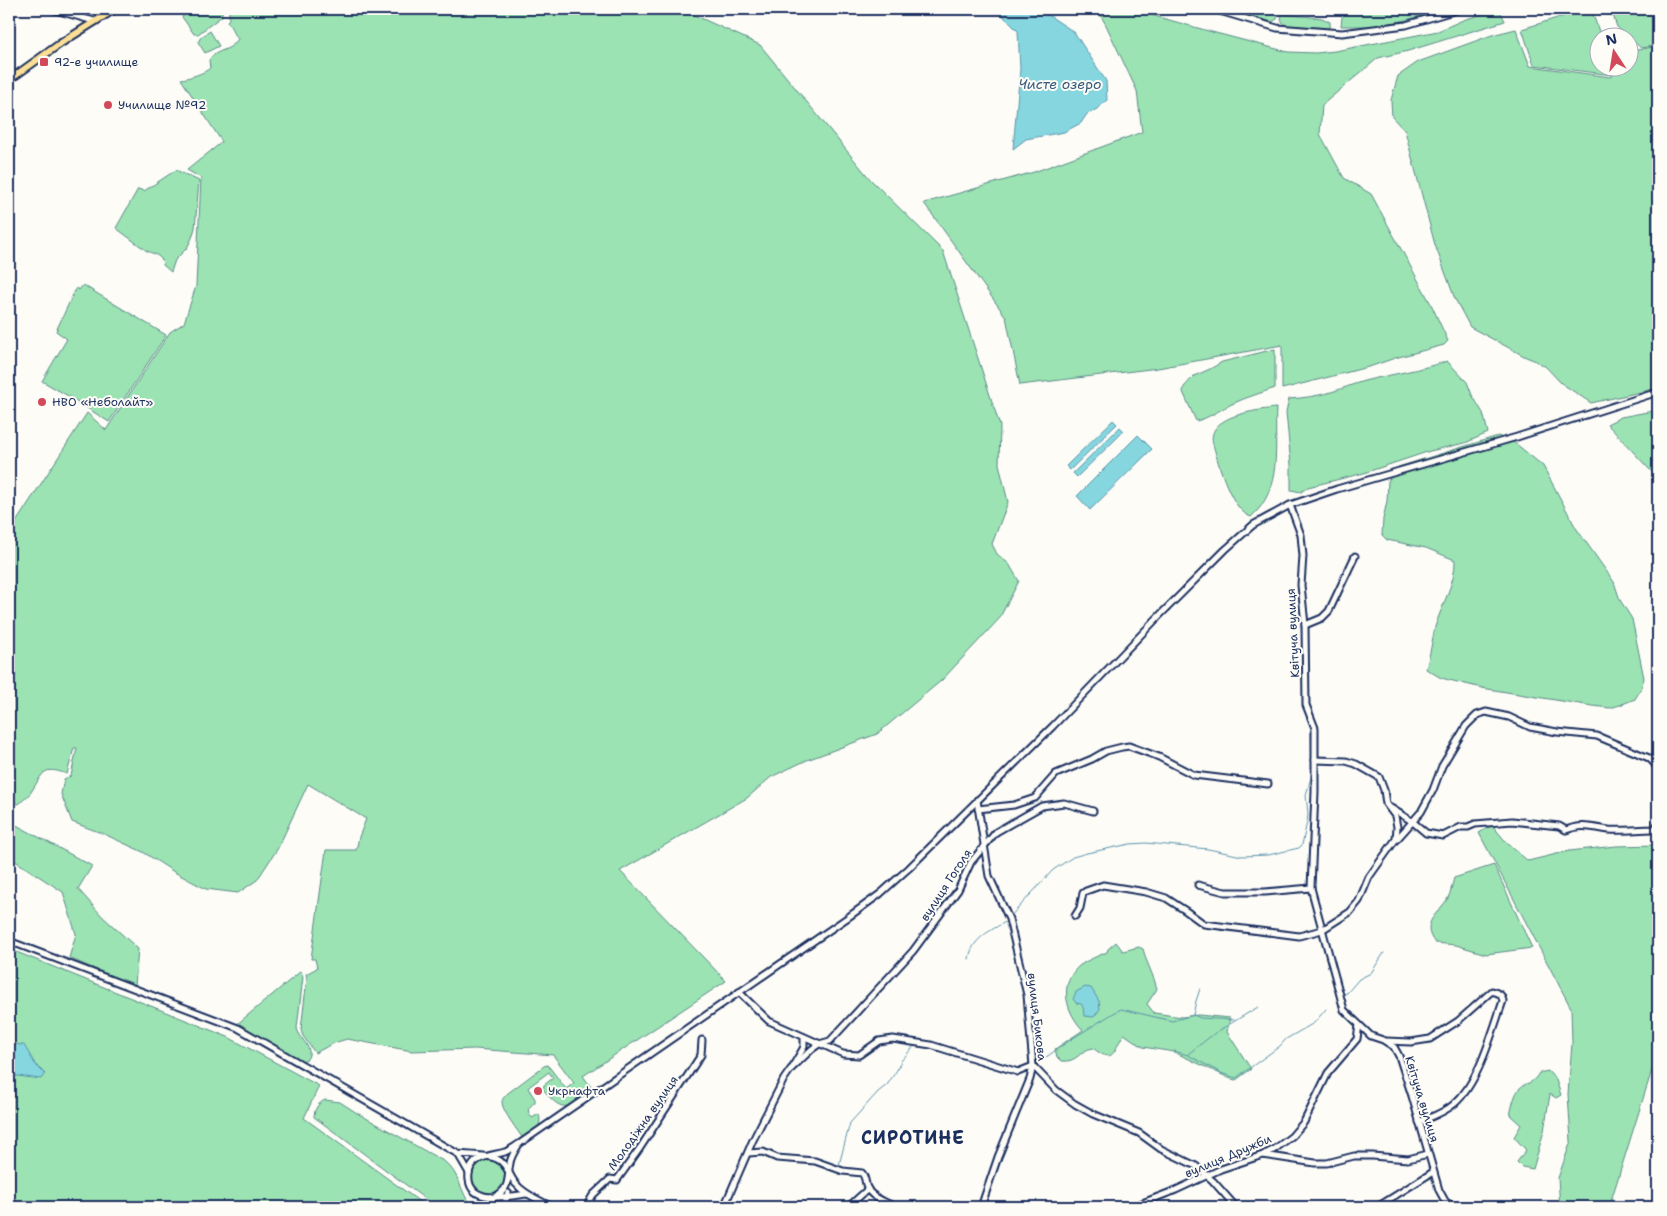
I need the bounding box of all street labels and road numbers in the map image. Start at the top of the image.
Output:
street label: Квітуча вулиця [1283,588,1303,678]
street label: вулиця Гоголя [917,846,975,924]
street label: вулиця Бикова [1024,972,1050,1062]
street label: Квітуча вулиця [1401,1054,1443,1144]
street label: Молодіжна вулиця [604,1072,682,1174]
street label: вулиця Дружби [1182,1130,1274,1181]

